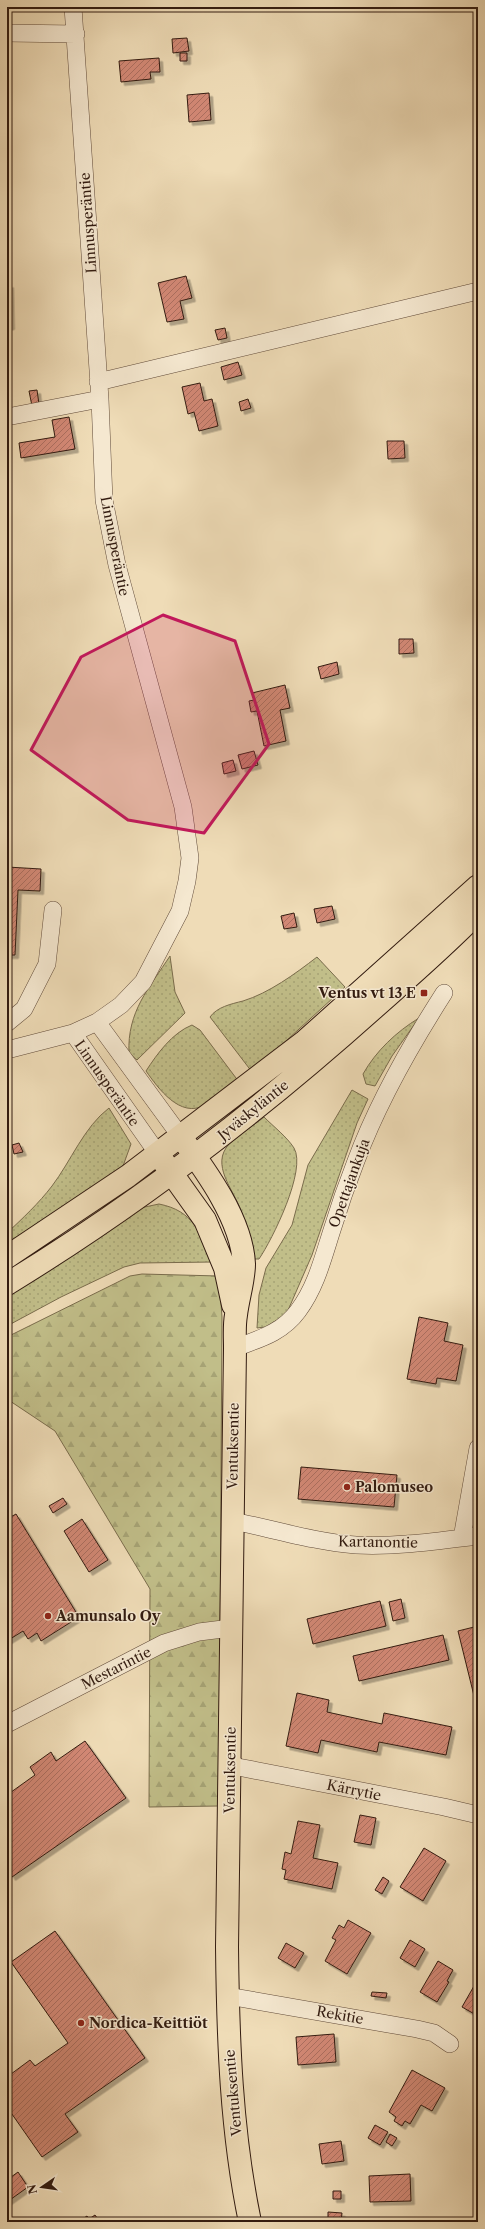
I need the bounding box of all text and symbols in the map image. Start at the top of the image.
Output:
street label: Linnusperäntie [75,172,101,274]
street label: Linnusperäntie [97,495,134,598]
place label: Ventus vt 13 E [318,984,416,1002]
marker: Ventus vt 13 E [419,988,429,998]
street label: Linnusperäntie [71,1036,143,1130]
street label: Jyväskyläntie [212,1076,292,1145]
street label: Opettajankuja [325,1135,374,1230]
street label: Ventuksentie [223,1402,243,1491]
place label: Palomuseo [355,1478,433,1496]
marker: Palomuseo [342,1482,352,1492]
street label: Kartanontie [338,1532,418,1552]
place label: Aamunsalo Oy [55,1607,161,1625]
marker: Aamunsalo Oy [43,1611,53,1621]
street label: Mestarintie [78,1643,154,1693]
street label: Ventuksentie [220,1726,240,1815]
street label: Kärrytie [325,1775,383,1805]
street label: Rekitie [315,2002,365,2028]
place label: Nordica-Keittiöt [89,2014,208,2032]
marker: Nordica-Keittiöt [76,2018,86,2028]
street label: Ventuksentie [220,2049,246,2138]
north arrow [22,2167,62,2207]
text: N [24,2183,40,2195]

